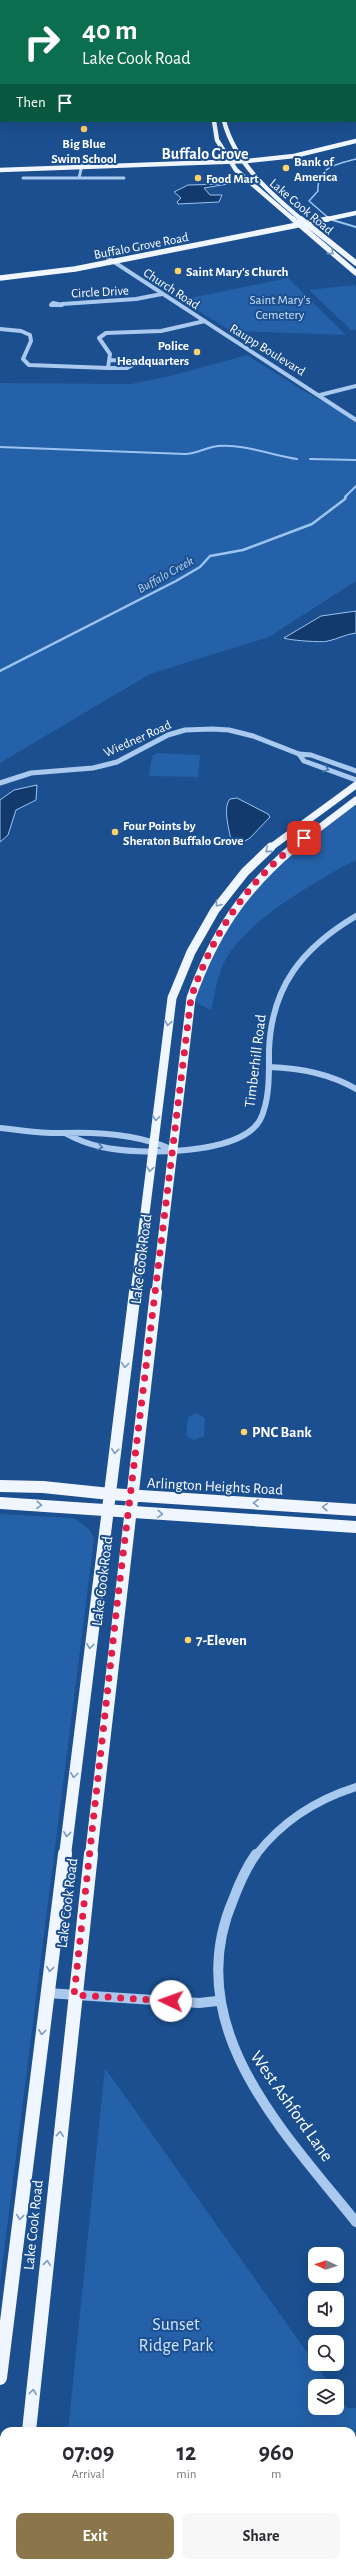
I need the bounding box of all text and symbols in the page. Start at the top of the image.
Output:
icon: right [16,16,68,68]
text: 40 m [82,17,138,45]
text: Lake Cook Road [82,50,191,68]
icon: arrive [54,92,76,114]
text: Then [16,95,46,110]
marker: Big Blue Swim School [79,124,89,134]
place label: Big Blue Swim School [51,138,117,166]
district label: Buffalo Grove [161,146,249,162]
place label: Bank of America [294,156,337,184]
marker: Bank of America [281,163,291,173]
marker: Food Mart [193,173,203,183]
place label: Food Mart [206,173,259,186]
street label: Lake Cook Road [267,177,335,238]
street label: Buffalo Grove Road [93,231,190,262]
one-way arrow [327,247,334,254]
street label: Church Road [141,266,202,312]
marker: Saint Mary's Church [173,266,183,276]
place label: Saint Mary's Church [186,266,288,279]
street label: Circle Drive [71,285,129,300]
park label: Saint Mary's Cemetery [250,294,311,322]
street label: Raupp Boulevard [227,322,307,379]
place label: Police Headquarters [117,340,189,368]
marker: Police Headquarters [192,347,202,357]
water label: Buffalo Creek [135,555,196,596]
street label: Wiedner Road [102,719,174,760]
one-way arrow [323,765,330,773]
place label: Four Points by Sheraton Buffalo Grove [123,820,243,848]
pin [287,821,321,855]
marker: Four Points by Sheraton Buffalo Grove [110,827,120,837]
icon: arrive [293,827,315,849]
one-way arrow [265,845,272,852]
one-way arrow [215,900,222,907]
street label: Timberhill Road [242,1013,269,1108]
one-way arrow [164,1020,173,1026]
one-way arrow [152,1115,161,1121]
one-way arrow [97,1142,103,1150]
one-way arrow [146,1166,155,1172]
street label: Lake Cook Road [129,1213,154,1305]
one-way arrow [121,1362,130,1368]
place label: PNC Bank [252,1425,312,1440]
marker: PNC Bank [239,1427,249,1437]
one-way arrow [110,1448,119,1454]
street label: Arlington Heights Road [147,1475,284,1498]
one-way arrow [253,1499,259,1507]
one-way arrow [36,1501,42,1510]
one-way arrow [322,1503,328,1512]
one-way arrow [157,1509,163,1518]
street label: Lake Cook Road [90,1535,115,1627]
place label: 7-Eleven [196,1633,247,1648]
marker: 7-Eleven [183,1635,193,1645]
one-way arrow [86,1643,95,1649]
one-way arrow [70,1772,79,1778]
one-way arrow [63,1831,72,1837]
street label: Lake Cook Road [55,1857,80,1949]
one-way arrow [46,1966,55,1972]
position arrow [150,1980,192,2022]
one-way arrow [38,2029,47,2035]
street label: West Ashford Lane [246,2048,336,2165]
one-way arrow [55,2131,64,2137]
street label: Lake Cook Road [21,2179,46,2271]
one-way arrow [16,2214,25,2220]
north arrow [308,2247,344,2283]
map controls [308,2247,344,2415]
one-way arrow [42,2260,51,2266]
button: sound [308,2291,344,2327]
park label: Sunset Ridge Park [139,2316,214,2355]
button: search [308,2335,344,2371]
button: layers [308,2379,344,2415]
one-way arrow [29,2389,38,2395]
text: 07:09 [62,2441,114,2465]
text: 12 [176,2441,196,2465]
text: 960 [258,2441,294,2465]
text: Arrival [71,2468,105,2481]
text: min [176,2468,197,2481]
text: m [271,2468,281,2481]
button: Exit [16,2513,174,2559]
button: Share [182,2513,340,2559]

